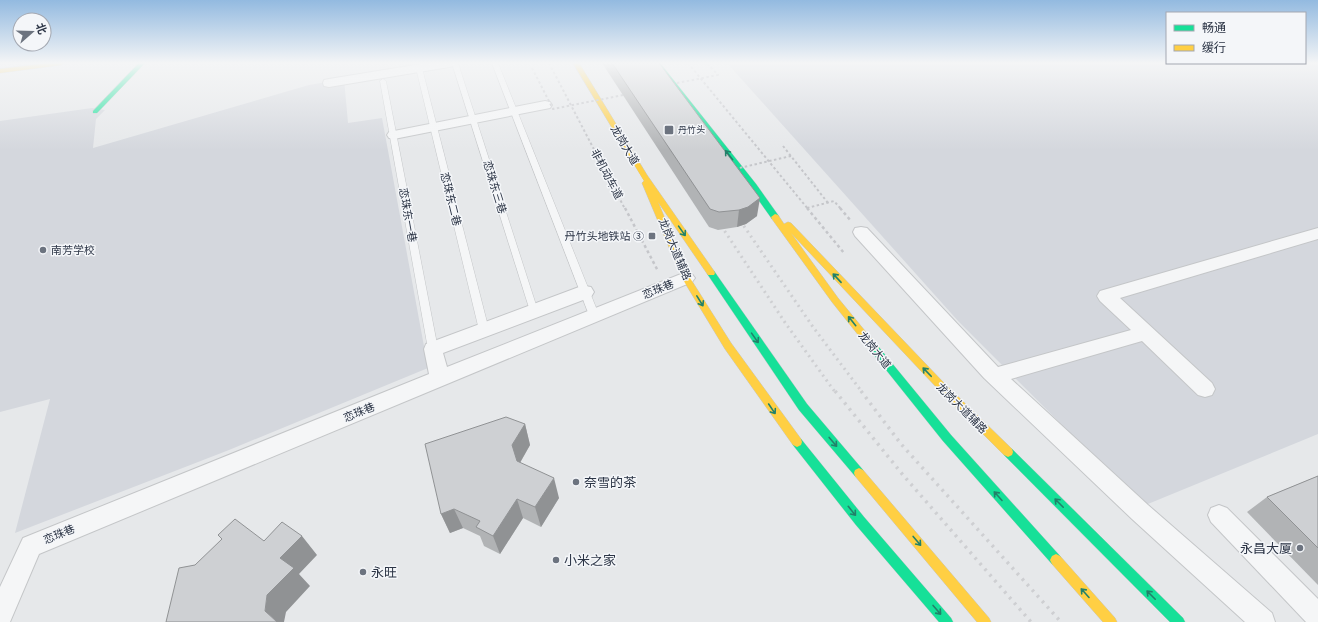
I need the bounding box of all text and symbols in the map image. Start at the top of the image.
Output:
north arrow [12,12,52,52]
legend [1166,12,1306,64]
text: 畅通 [1202,20,1226,34]
text: 北 [34,21,50,36]
text: 缓行 [1202,40,1226,54]
street label: 龙岗大道 [609,123,642,167]
marker: 丹竹头 [663,124,675,136]
place label: 丹竹头 [678,124,705,135]
street label: 非机动车道 [589,146,626,201]
one-way arrow [724,150,733,161]
street label: 恋珠东三巷 [481,159,510,215]
street label: 恋珠东二巷 [439,171,464,227]
street label: 恋珠东一巷 [397,187,420,243]
street label: 龙岗大道辅路 [657,216,694,282]
one-way arrow [678,225,686,236]
place label: 丹竹头地铁站 ③ [565,229,644,242]
marker: 丹竹头地铁站 ③ [647,231,657,241]
place label: 南芳学校 [51,243,95,256]
marker: 南芳学校 [38,245,48,255]
one-way arrow [832,273,842,283]
street label: 恋珠巷 [640,276,676,301]
one-way arrow [696,295,704,306]
one-way arrow [847,316,856,327]
street label: 龙岗大道 [856,328,894,371]
one-way arrow [751,332,759,343]
one-way arrow [922,367,932,377]
street label: 龙岗大道辅路 [934,380,990,436]
street label: 恋珠巷 [341,399,377,424]
one-way arrow [768,403,776,414]
one-way arrow [828,437,837,448]
place label: 奈雪的茶 [584,474,637,490]
marker: 奈雪的茶 [571,477,581,487]
one-way arrow [994,491,1003,501]
one-way arrow [1054,498,1064,508]
one-way arrow [848,505,857,516]
street label: 恋珠巷 [41,521,77,546]
one-way arrow [912,536,921,546]
place label: 永昌大厦 [1240,540,1292,556]
marker: 永昌大厦 [1295,543,1305,553]
place label: 小米之家 [564,552,616,568]
marker: 小米之家 [551,555,561,565]
place label: 永旺 [371,564,397,580]
marker: 永旺 [358,567,368,577]
one-way arrow [1080,588,1090,598]
one-way arrow [1146,590,1156,600]
one-way arrow [932,604,941,615]

